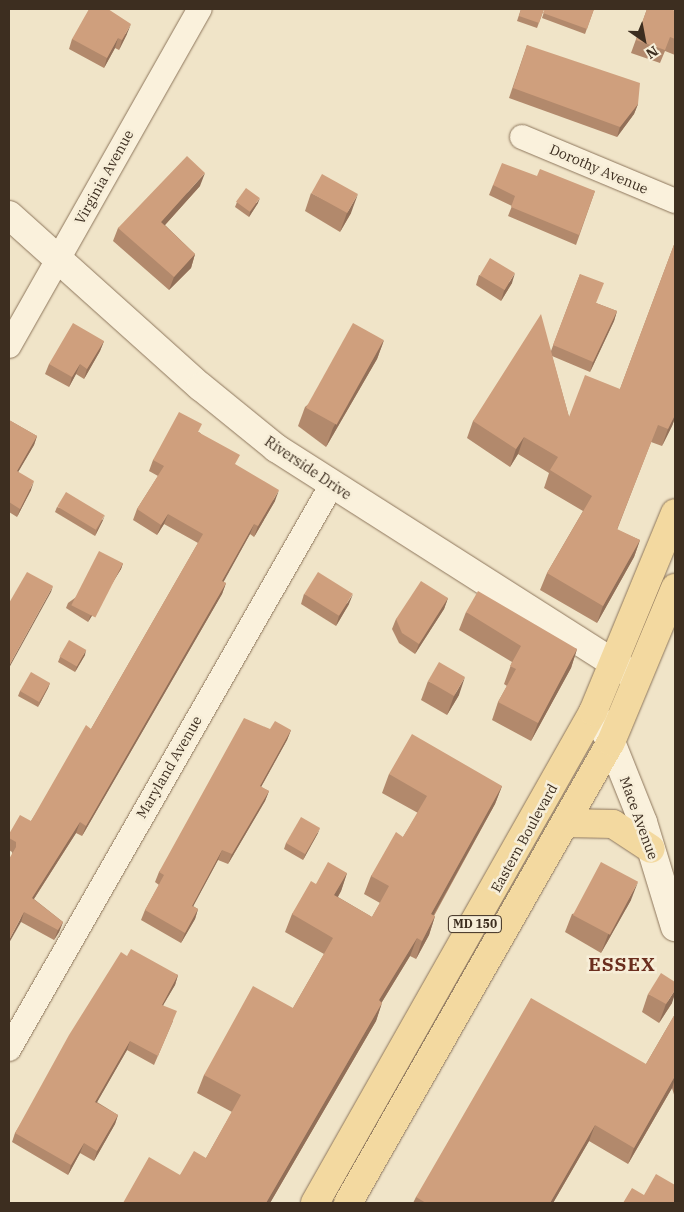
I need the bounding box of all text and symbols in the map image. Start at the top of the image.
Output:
north arrow [619,15,669,65]
text: N [643,42,662,63]
street label: Virginia Avenue [71,127,137,227]
street label: Dorothy Avenue [547,141,651,197]
street label: Riverside Drive [262,433,354,503]
street label: Maryland Avenue [133,713,205,821]
street label: Mace Avenue [616,774,662,862]
street label: Eastern Boulevard [487,781,561,895]
road number: MD 150 [448,914,502,934]
district label: ESSEX [588,954,656,976]

